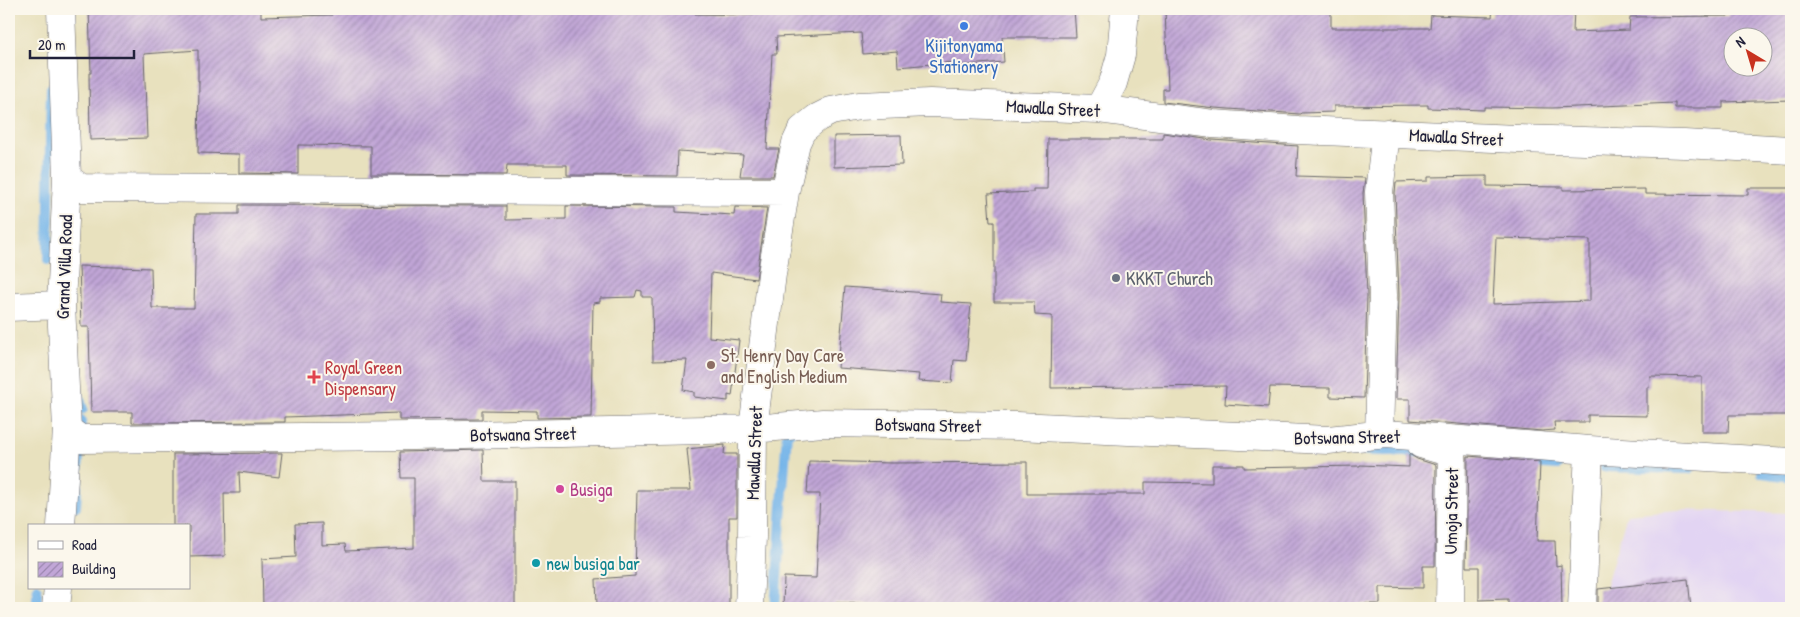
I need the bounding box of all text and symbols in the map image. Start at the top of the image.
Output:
marker: Kijitonyama Stationery [958,20,970,32]
scale bar [30,28,134,60]
north arrow [1722,28,1772,78]
text: N [1731,31,1749,51]
place label: Kijitonyama Stationery [925,33,1003,79]
text: 20 m [38,34,65,55]
street label: Mawalla Street [1005,93,1101,123]
street label: Mawalla Street [1408,122,1504,152]
street label: Grand Villa Road [50,214,78,320]
place label: KKKT Church [1126,266,1213,291]
marker: KKKT Church [1110,272,1122,284]
place label: St. Henry Day Care and English Medium [721,343,847,389]
place label: Royal Green Dispensary [325,355,402,401]
marker: St. Henry Day Care and English Medium [705,359,717,371]
marker: Royal Green Dispensary [307,370,321,384]
street label: Mawalla Street [740,405,768,500]
street label: Botswana Street [875,412,982,438]
street label: Botswana Street [470,421,577,447]
street label: Botswana Street [1294,424,1401,450]
street label: Umoja Street [1438,467,1464,555]
place label: Busiga [570,477,612,502]
marker: Busiga [554,483,566,495]
legend [28,524,190,590]
text: Road [72,534,97,555]
place label: new busiga bar [546,551,640,576]
marker: new busiga bar [530,557,542,569]
text: Building [72,558,116,579]

